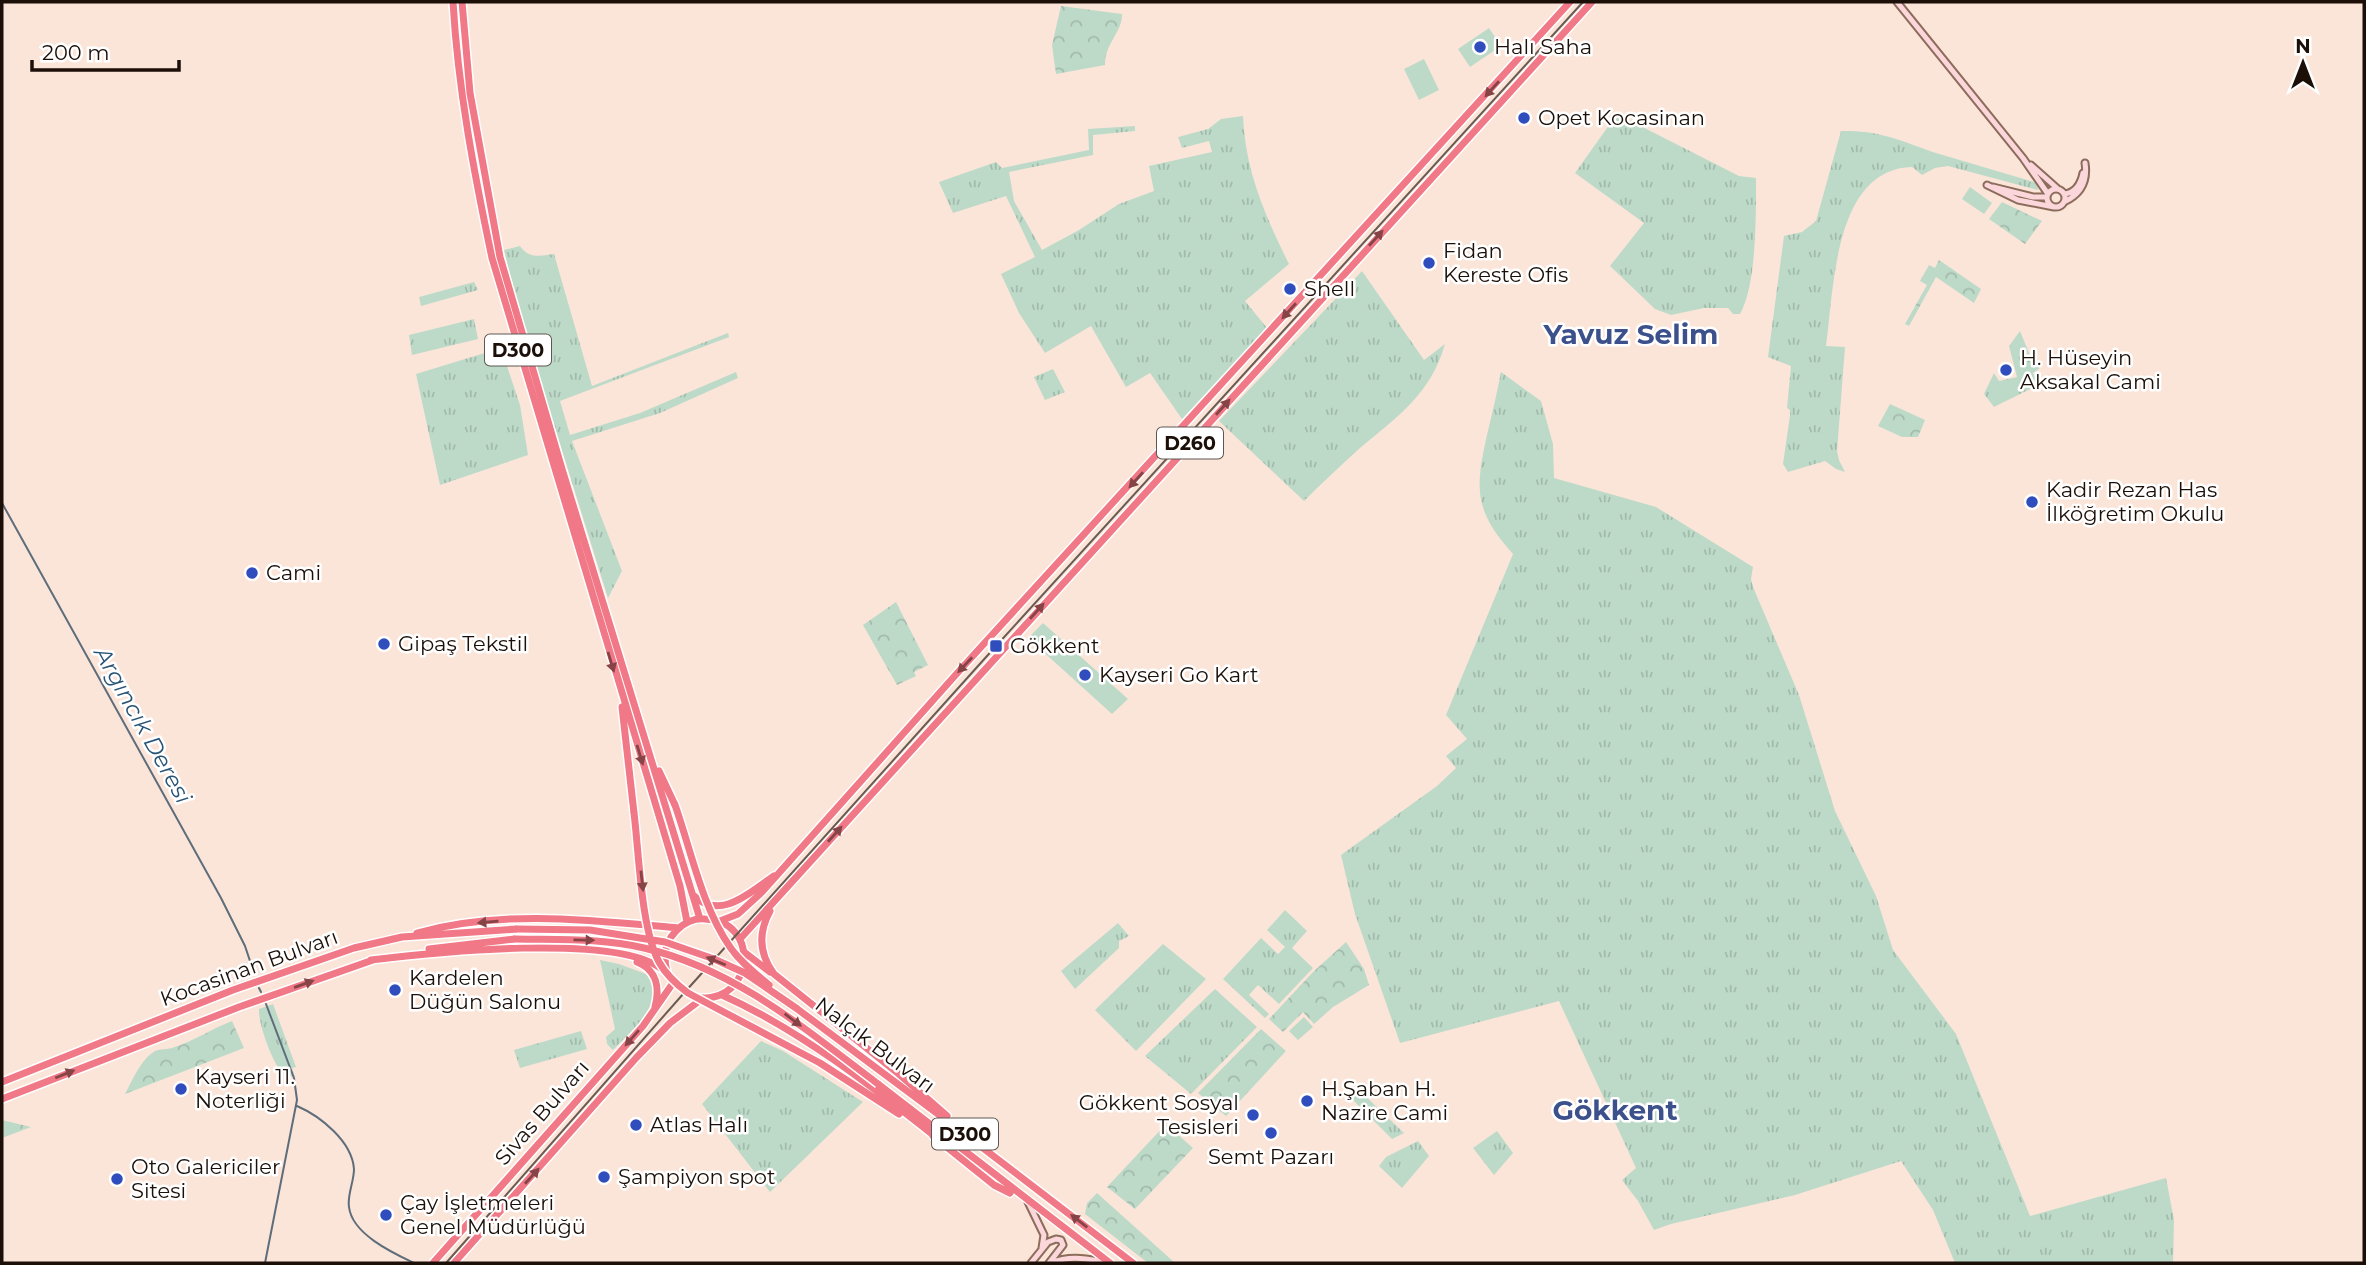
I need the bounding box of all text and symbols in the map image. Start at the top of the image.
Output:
scale bar [32,28,178,72]
north arrow [2268,28,2338,98]
place label: Halı Saha [1494,34,1592,59]
text: N [2295,35,2311,58]
marker: Halı Saha [1472,39,1488,55]
text: 200 m [42,40,109,65]
one-way arrow [1484,80,1500,98]
place label: Opet Kocasinan [1538,105,1705,130]
marker: Opet Kocasinan [1516,110,1532,126]
one-way arrow [1367,230,1383,247]
place label: Fidan Kereste Ofis [1443,238,1568,287]
marker: Fidan Kereste Ofis [1421,255,1437,271]
place label: Shell [1304,276,1355,301]
marker: Shell [1282,281,1298,297]
one-way arrow [1281,302,1297,319]
district label: Yavuz Selim [1543,317,1718,351]
road number: D300 [485,334,551,366]
place label: H. Hüseyin Aksakal Cami [2020,345,2161,394]
marker: H. Hüseyin Aksakal Cami [1998,362,2014,378]
one-way arrow [1215,398,1231,416]
road number: D260 [1157,428,1223,458]
one-way arrow [1128,471,1144,489]
place label: Kadir Rezan Has İlköğretim Okulu [2046,477,2224,526]
marker: Kadir Rezan Has İlköğretim Okulu [2024,494,2040,510]
place label: Cami [266,560,321,585]
marker: Cami [244,565,260,581]
one-way arrow [1028,603,1044,620]
place label: Gipaş Tekstil [398,631,528,656]
place label: Gökkent [1010,633,1099,658]
marker: Gipaş Tekstil [376,636,392,652]
marker: Gökkent [988,638,1004,654]
water label: Argıncık Deresi [87,640,198,809]
one-way arrow [607,652,617,673]
one-way arrow [957,656,973,674]
place label: Kayseri Go Kart [1099,662,1258,687]
marker: Kayseri Go Kart [1077,667,1093,683]
one-way arrow [635,744,645,765]
one-way arrow [826,826,842,843]
one-way arrow [637,870,648,892]
one-way arrow [477,917,499,928]
street label: Kocasinan Bulvarı [157,924,341,1011]
one-way arrow [573,935,595,946]
one-way arrow [706,955,727,966]
place label: Kardelen Düğün Salonu [409,965,561,1014]
one-way arrow [293,978,314,989]
marker: Kardelen Düğün Salonu [387,982,403,998]
street label: Nalçık Bulvarı [810,991,940,1098]
one-way arrow [784,1013,802,1027]
one-way arrow [625,1029,640,1046]
street label: Sivas Bulvarı [489,1055,594,1170]
place label: Kayseri 11. Noterliği [195,1064,295,1113]
one-way arrow [55,1069,76,1080]
place label: H.Şaban H. Nazire Cami [1321,1076,1448,1125]
marker: Kayseri 11. Noterliği [173,1081,189,1097]
place label: Gökkent Sosyal Tesisleri [1079,1090,1239,1139]
marker: H.Şaban H. Nazire Cami [1299,1093,1315,1109]
district label: Gökkent [1552,1093,1678,1127]
marker: Gökkent Sosyal Tesisleri [1245,1107,1261,1123]
place label: Atlas Halı [650,1112,748,1137]
marker: Atlas Halı [628,1117,644,1133]
road number: D300 [932,1118,998,1150]
marker: Semt Pazarı [1263,1125,1279,1141]
place label: Semt Pazarı [1208,1144,1334,1169]
place label: Oto Galericiler Sitesi [131,1154,280,1203]
place label: Şampiyon spot [618,1164,776,1189]
one-way arrow [523,1167,539,1184]
marker: Şampiyon spot [596,1169,612,1185]
marker: Oto Galericiler Sitesi [109,1171,125,1187]
place label: Çay İşletmeleri Genel Müdürlüğü [400,1190,586,1239]
marker: Çay İşletmeleri Genel Müdürlüğü [378,1207,394,1223]
one-way arrow [1071,1214,1089,1229]

